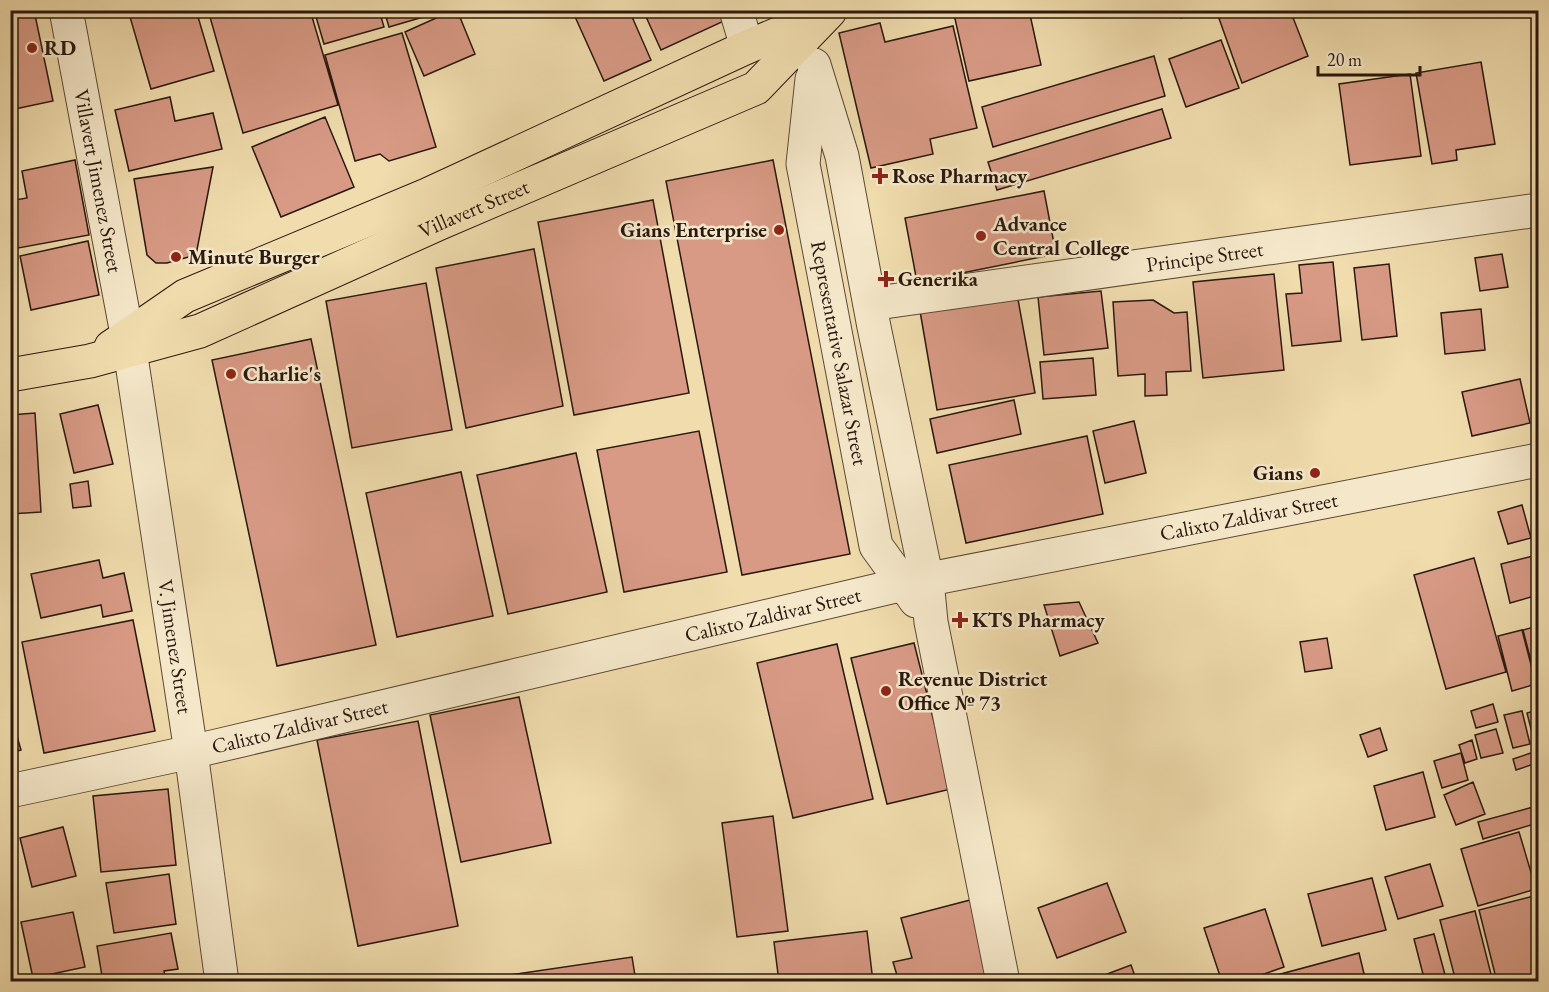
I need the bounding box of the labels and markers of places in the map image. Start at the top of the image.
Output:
place label: RD [44,34,76,61]
marker: RD [25,41,39,55]
place label: Rose Pharmacy [892,162,1028,189]
marker: Rose Pharmacy [873,169,887,183]
place label: Advance Central College [992,210,1130,261]
place label: Gians Enterprise [620,216,767,243]
marker: Gians Enterprise [772,223,786,237]
marker: Advance Central College [974,229,988,243]
place label: Minute Burger [188,243,320,270]
marker: Minute Burger [169,250,183,264]
place label: Generika [898,265,979,292]
marker: Generika [879,272,893,286]
place label: Charlie's [243,360,321,387]
marker: Charlie's [224,367,238,381]
place label: Gians [1253,459,1303,486]
marker: Gians [1308,466,1322,480]
place label: KTS Pharmacy [972,606,1106,633]
marker: KTS Pharmacy [953,613,967,627]
place label: Revenue District Office № 73 [898,665,1047,716]
marker: Revenue District Office № 73 [879,684,893,698]

